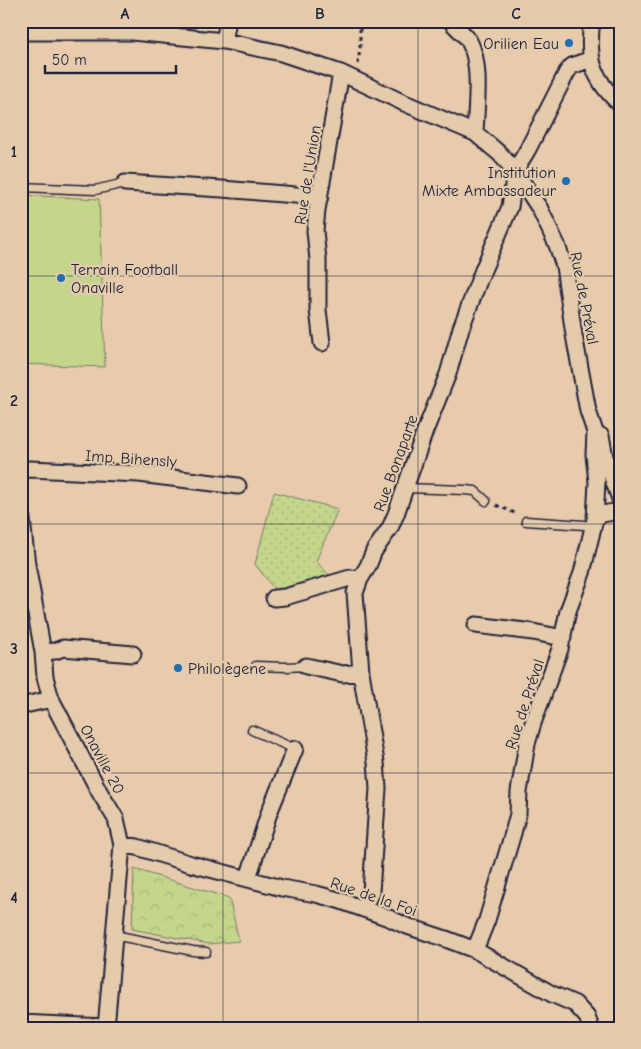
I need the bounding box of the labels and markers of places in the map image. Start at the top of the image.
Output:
place label: Orilien Eau [483,35,559,53]
marker: Orilien Eau [563,37,575,49]
place label: Institution Mixte Ambassadeur [422,164,557,200]
marker: Institution Mixte Ambassadeur [560,175,572,187]
place label: Terrain Football Onaville [71,261,178,297]
marker: Terrain Football Onaville [55,272,67,284]
place label: Philolègene [188,660,266,678]
marker: Philolègene [172,662,184,674]

